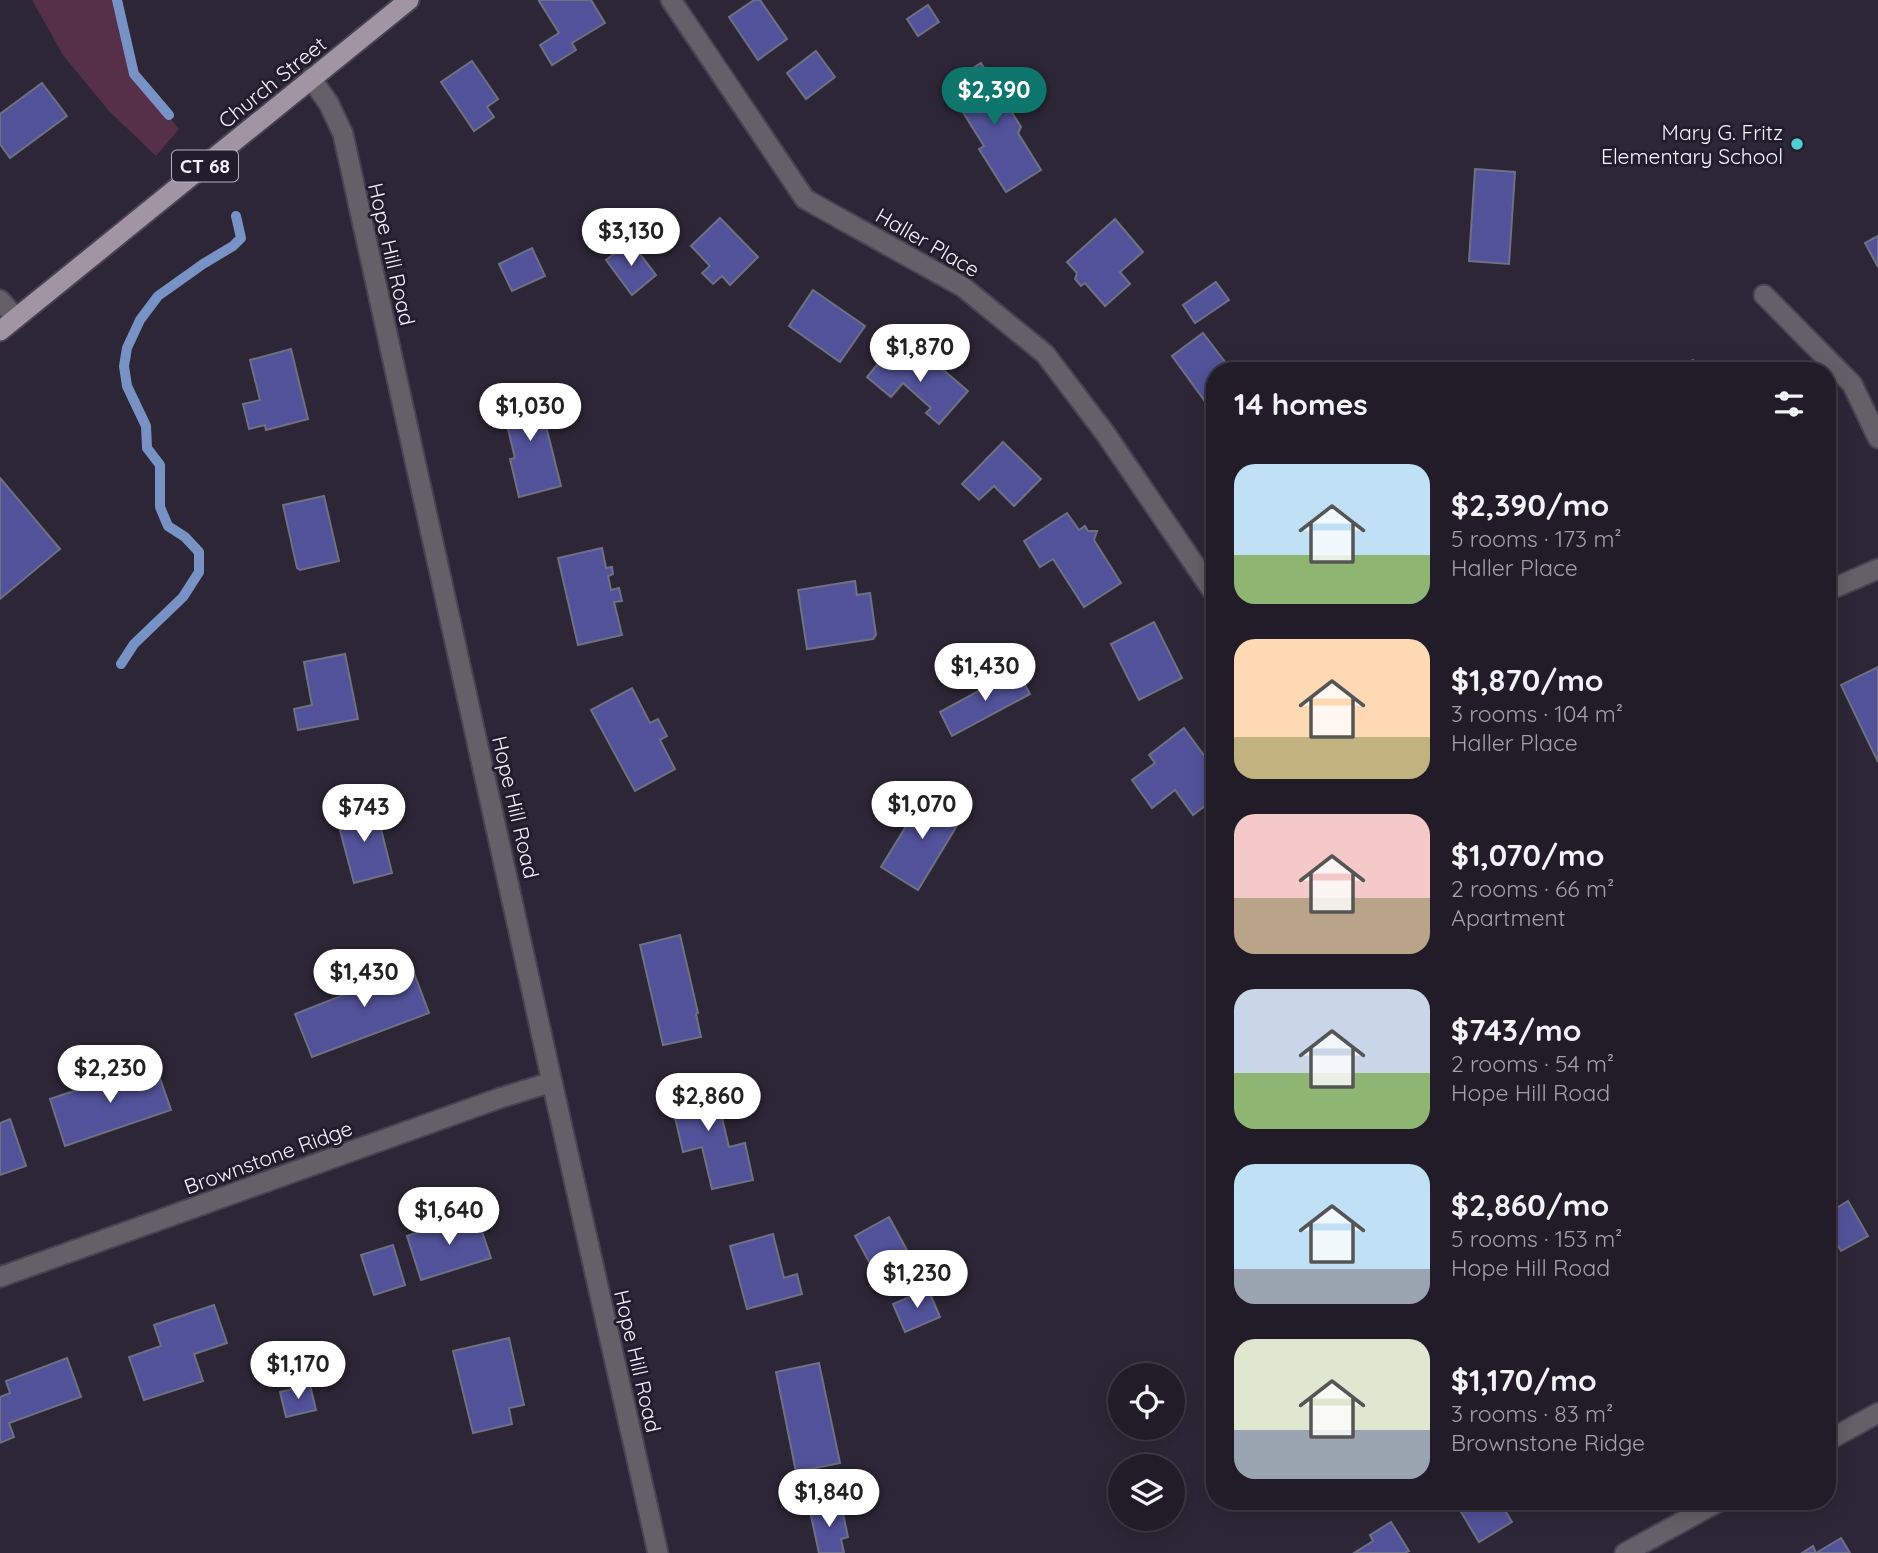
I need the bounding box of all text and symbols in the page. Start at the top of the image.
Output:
street label: Church Street [213,31,331,133]
pin: $2,390 [937,68,1051,127]
text: $2,390 [958,75,1030,104]
place label: Mary G. Fritz Elementary School [1601,119,1783,169]
marker: Mary G. Fritz Elementary School [1789,136,1805,152]
road number: CT 68 [172,150,238,182]
street label: Hope Hill Road [363,180,421,328]
street label: Haller Place [871,202,985,282]
pin: $3,130 [574,208,688,268]
text: $3,130 [598,216,664,245]
pin: $1,870 [863,324,977,384]
text: $1,870 [886,332,954,361]
pin: $1,030 [473,384,587,443]
text: 14 homes [1234,385,1368,423]
icon: filters [1770,385,1808,423]
text: $1,030 [495,391,565,420]
text: $2,390/mo [1451,486,1609,524]
icon: home [1290,492,1374,576]
text: 5 rooms · 173 m² [1451,524,1622,553]
text: Haller Place [1451,553,1578,582]
pin: $1,430 [928,644,1042,703]
text: $1,430 [951,651,1020,680]
text: $1,870/mo [1451,661,1604,699]
icon: home [1290,667,1374,751]
text: 3 rooms · 104 m² [1451,699,1623,728]
text: Haller Place [1451,728,1578,757]
street label: Hope Hill Road [487,733,545,881]
pin: $1,070 [865,782,979,841]
pin: $743 [323,784,405,844]
text: $1,070 [888,789,956,818]
text: $743 [338,792,390,821]
text: $1,070/mo [1451,836,1604,874]
icon: home [1290,842,1374,926]
text: 2 rooms · 66 m² [1451,874,1614,903]
text: Apartment [1451,903,1565,932]
pin: $1,430 [307,950,421,1009]
text: $1,430 [330,957,399,986]
text: $743/mo [1451,1011,1581,1049]
icon: home [1290,1017,1374,1101]
pin: $2,230 [53,1046,167,1105]
text: 2 rooms · 54 m² [1451,1049,1614,1078]
text: $2,230 [74,1053,146,1082]
pin: $2,860 [651,1074,765,1133]
text: Hope Hill Road [1451,1078,1610,1107]
text: $2,860 [672,1081,744,1110]
street label: Brownstone Ridge [180,1115,356,1199]
text: $2,860/mo [1451,1186,1609,1224]
pin: $1,640 [392,1188,506,1247]
icon: home [1290,1192,1374,1276]
text: $1,640 [414,1195,484,1224]
text: 5 rooms · 153 m² [1451,1224,1622,1253]
pin: $1,230 [860,1250,974,1310]
text: Hope Hill Road [1451,1253,1610,1282]
text: $1,230 [883,1258,951,1287]
street label: Hope Hill Road [609,1287,667,1435]
pin: $1,170 [241,1342,355,1401]
text: $1,170 [266,1349,330,1378]
text: $1,170/mo [1451,1361,1597,1399]
map controls [1108,1363,1185,1531]
button: locate [1108,1363,1185,1440]
icon: home [1290,1367,1374,1451]
text: 3 rooms · 83 m² [1451,1399,1613,1428]
text: Brownstone Ridge [1451,1428,1645,1457]
button: layers [1108,1454,1185,1531]
pin: $1,840 [772,1470,886,1529]
text: $1,840 [794,1477,864,1506]

